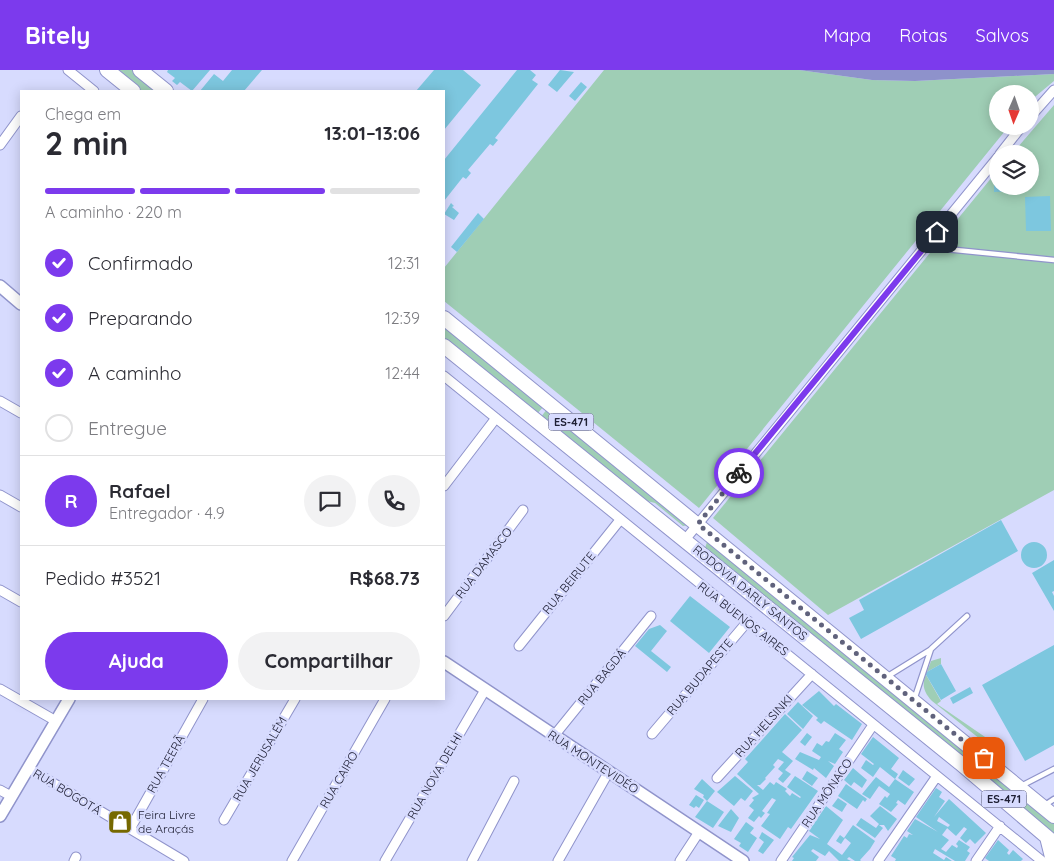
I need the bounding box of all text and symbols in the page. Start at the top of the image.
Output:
text: Bitely [25,20,90,50]
text: Mapa [824,24,871,47]
text: Rotas [899,24,948,47]
text: Salvos [976,24,1029,47]
north arrow [989,85,1039,135]
map controls [989,85,1039,195]
text: Chega em [45,104,121,124]
text: 13:01–13:06 [324,121,420,145]
text: 2 min [45,123,128,163]
button: layers [989,145,1039,195]
text: A caminho · 220 m [45,202,182,222]
pin [916,211,958,253]
icon: home [923,218,951,246]
icon: check [45,249,73,277]
text: Confirmado [88,251,193,275]
text: 12:31 [388,253,420,273]
icon: check [45,304,73,332]
text: Preparando [88,306,193,330]
text: 12:39 [385,308,420,328]
icon: check [45,359,73,387]
text: A caminho [88,361,181,385]
text: 12:44 [385,363,420,383]
road number: ES-471 [548,414,594,431]
text: Entregue [88,416,167,440]
courier [714,448,764,498]
icon: bike [725,459,753,487]
button: chat [304,475,356,527]
button: phone [368,475,420,527]
text: Rafael [109,479,171,503]
text: R [64,489,78,513]
text: Entregador · 4.9 [109,503,225,523]
street label: RUA DAMASCO [452,524,515,601]
street label: RODOVIA DARLY SANTOS [690,542,811,644]
street label: RUA BEIRUTE [539,548,598,617]
text: Pedido #3521 [45,566,161,590]
text: R$68.73 [349,566,420,590]
street label: RUA BUENOS AIRES [695,579,792,659]
button: Ajuda [45,632,228,690]
button: Compartilhar [238,632,420,690]
street label: RUA BUDAPESTE [663,635,736,718]
street label: RUA BAGDÁ [574,645,629,708]
street label: RUA HELSINKI [732,691,796,760]
street label: RUA JERUSALÉM [229,714,290,804]
street label: RUA MONTEVIDÉO [545,727,641,796]
street label: RUA NOVA DELHI [404,730,465,822]
street label: RUA TEERÃ [143,732,188,795]
pin [963,737,1005,779]
icon: bag [970,744,998,772]
street label: RUA CAIRO [316,749,361,811]
street label: RUA MÔNACO [798,755,855,830]
street label: RUA BOGOTÁ [30,765,104,818]
road number: ES-471 [982,791,1026,808]
place label: Feira Livre de Araçás [138,807,196,836]
shop icon: Feira Livre de Araçás [107,809,133,835]

